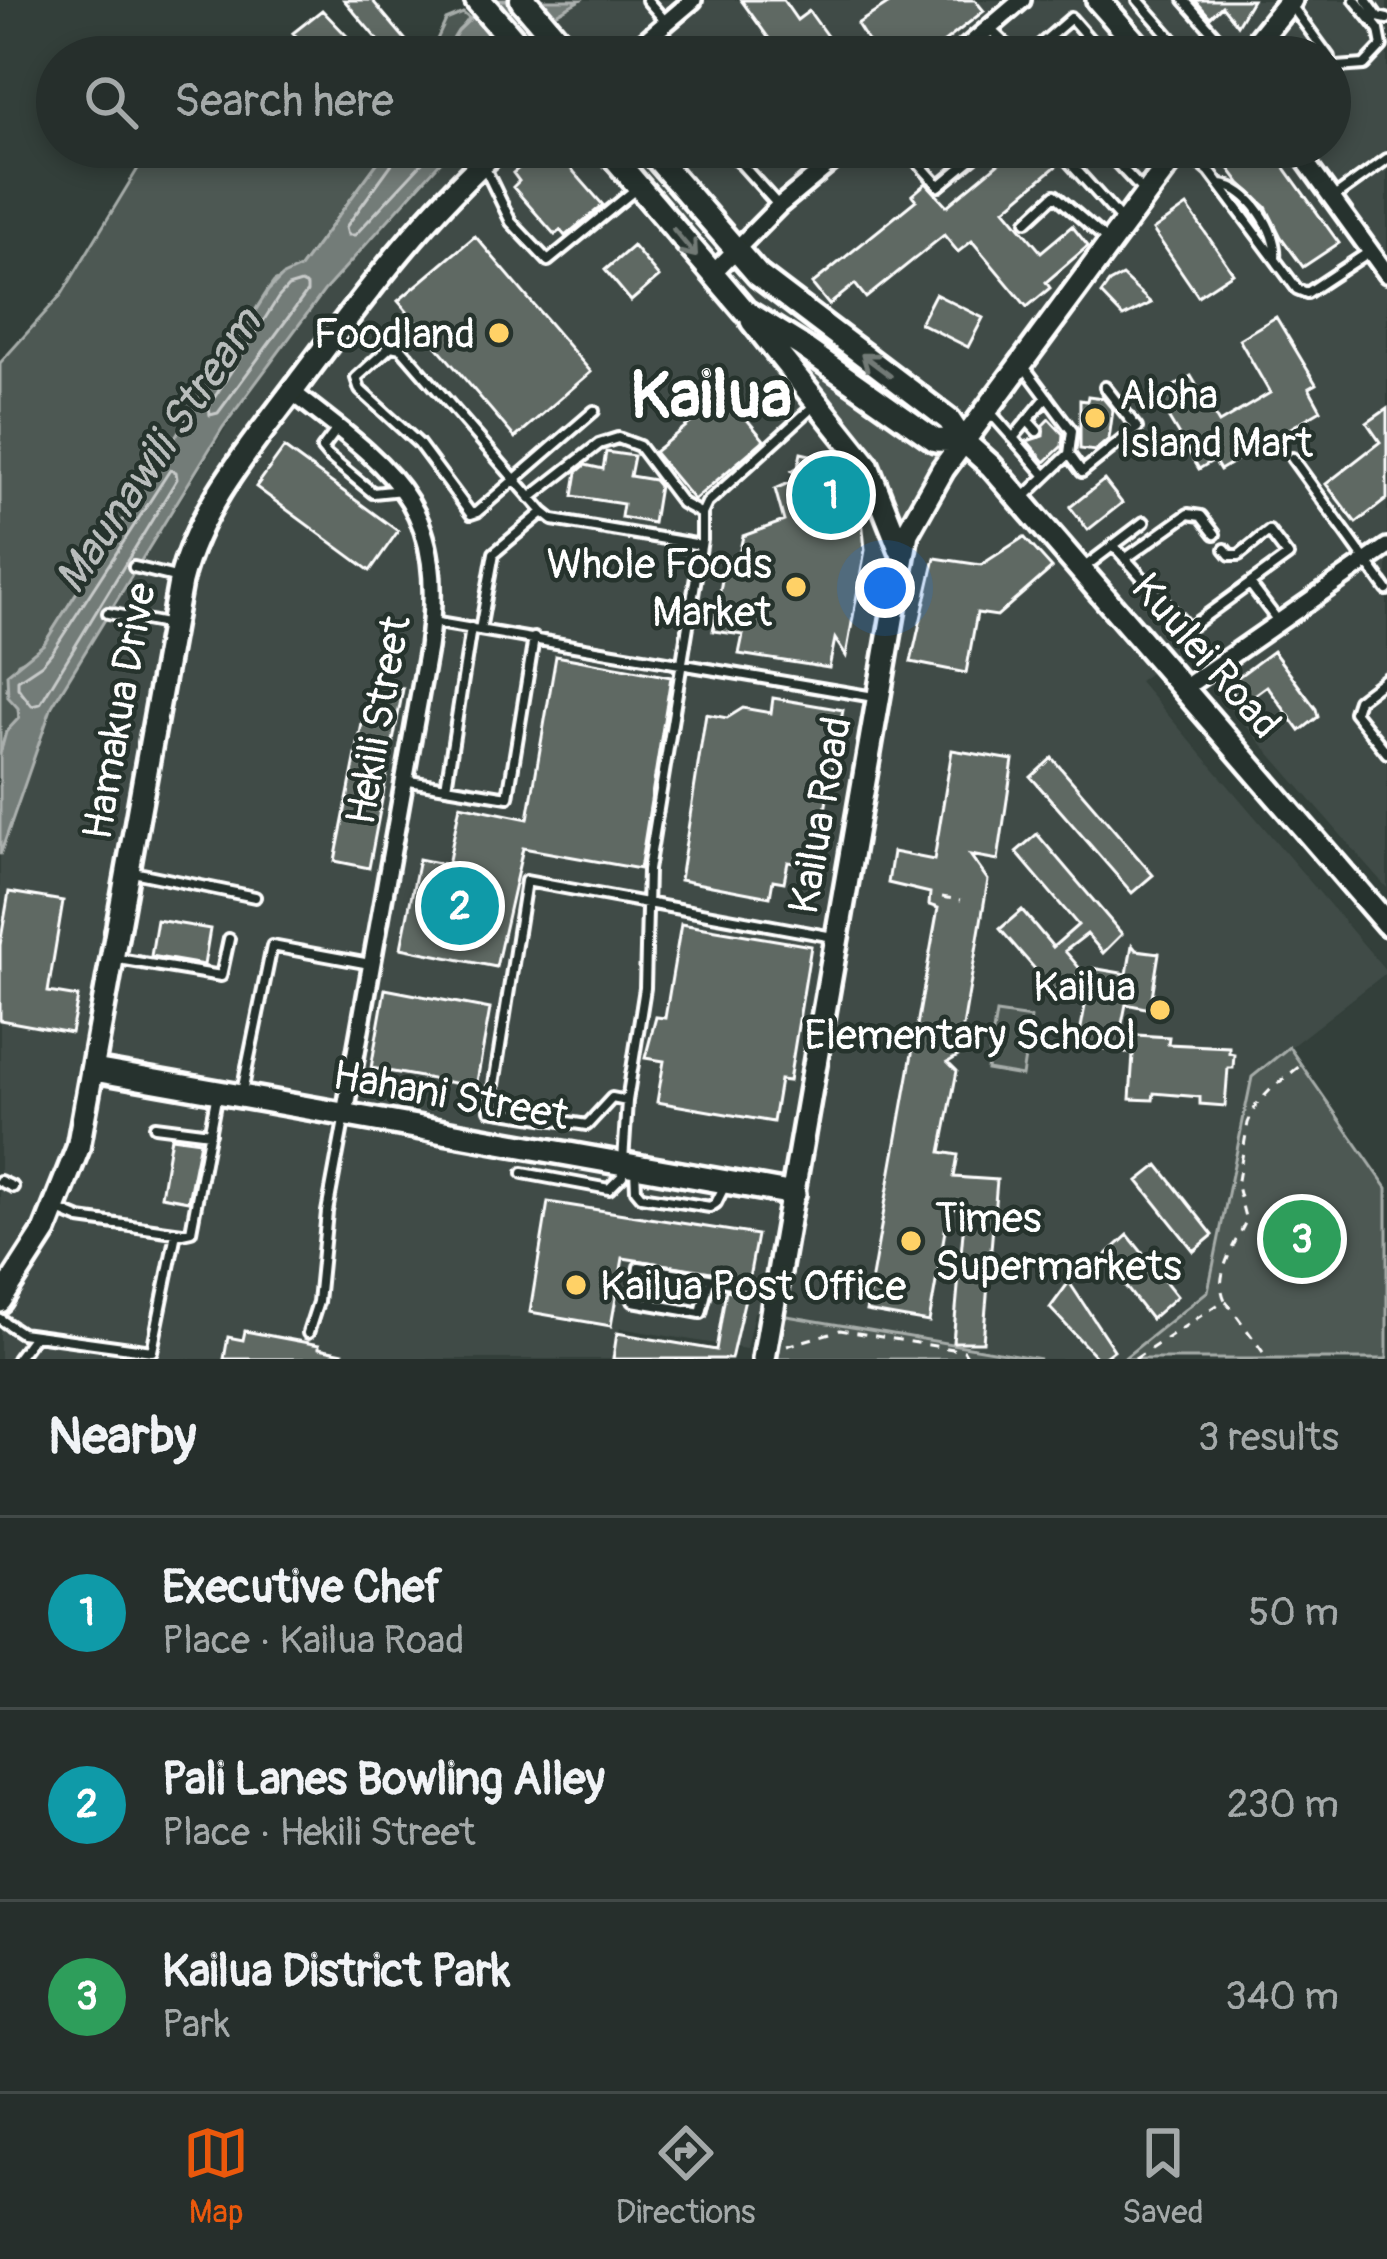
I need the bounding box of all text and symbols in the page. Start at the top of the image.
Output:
search box [36,36,1351,168]
icon: search [78,69,144,135]
text: Search here [174,74,394,130]
one-way arrow [671,227,698,258]
water label: Maunawili Stream [43,296,276,604]
place label: Foodland [313,309,475,361]
marker: Foodland [486,320,512,346]
one-way arrow [861,352,893,378]
district label: Kailua [630,355,792,438]
place label: Aloha Island Mart [1119,370,1313,470]
marker: Aloha Island Mart [1082,405,1108,431]
pin: 1 [792,450,870,540]
place label: Whole Foods Market [546,539,772,639]
your location [855,558,915,618]
street label: Kuulei Road [1120,563,1291,750]
marker: Whole Foods Market [783,574,809,600]
street label: Hamakua Drive [72,579,168,844]
street label: Hekili Street [335,612,423,829]
street label: Kailua Road [778,713,864,918]
pin: 2 [421,861,499,951]
place label: Kailua Elementary School [804,962,1136,1062]
marker: Kailua Elementary School [1147,997,1173,1023]
street label: Hahani Street [329,1050,573,1142]
place label: Times Supermarkets [935,1193,1182,1293]
pin: 3 [1263,1194,1341,1284]
marker: Times Supermarkets [898,1228,924,1254]
place label: Kailua Post Office [600,1261,907,1313]
marker: Kailua Post Office [563,1272,589,1298]
text: Nearby [48,1405,196,1469]
text: 3 results [1198,1413,1339,1462]
text: Executive Chef [162,1560,442,1616]
text: 1 [79,1588,95,1637]
text: 50 m [1248,1588,1339,1637]
text: Place · Kailua Road [162,1616,464,1665]
text: Pali Lanes Bowling Alley [162,1752,605,1808]
text: 2 [76,1780,98,1829]
text: 230 m [1227,1780,1339,1829]
text: Place · Hekili Street [162,1808,476,1857]
text: Kailua District Park [162,1944,510,2000]
text: 3 [76,1972,98,2021]
text: 340 m [1225,1972,1339,2021]
text: Park [162,2000,230,2049]
tab: Map [183,2120,249,2233]
tab: Directions [616,2120,756,2233]
tab: Saved [1122,2120,1204,2233]

